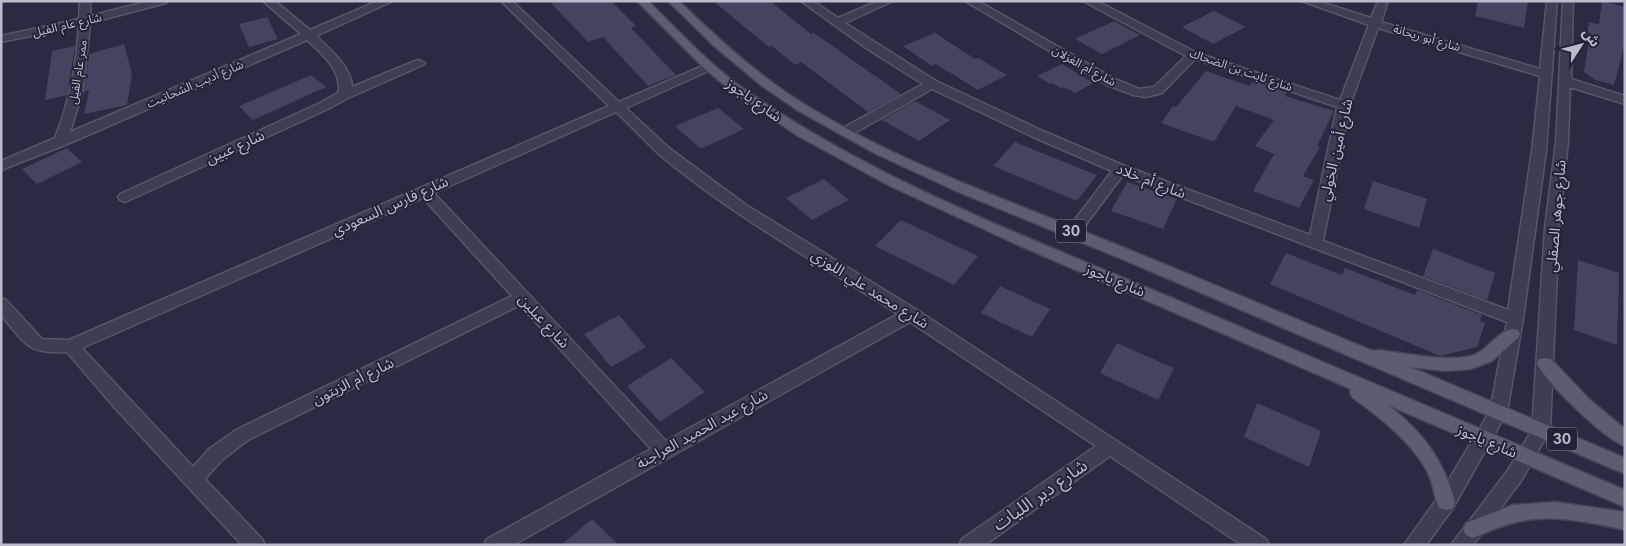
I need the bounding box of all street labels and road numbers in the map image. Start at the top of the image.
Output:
street label: شارع عام الفيل [31,9,103,42]
street label: شارع أبو ريحانة [1391,21,1463,56]
street label: ممر عام الفيل [65,39,92,106]
street label: شارع أم الغزلان [1049,42,1119,91]
street label: شارع ثابت بن الضحاك [1187,45,1295,96]
street label: شارع أديب الشحاتيت [144,56,246,113]
street label: شارع ياجوز [720,73,786,128]
street label: شارع أمين الخولي [1314,97,1360,204]
street label: شارع عبين [202,125,269,171]
street label: شارع أم خلاد [1112,159,1189,205]
street label: شارع جوهر الصقلي [1541,159,1573,273]
street label: شارع فارس السعودي [329,171,452,243]
road number: 30 [1056,220,1086,242]
street label: شارع محمد علي اللوزي [806,245,933,335]
street label: شارع ياجوز [1080,258,1148,304]
street label: شارع عبلين [512,290,574,354]
street label: شارع أم الزيتون [309,352,398,411]
street label: شارع عبد الحميد العراجنة [633,384,773,475]
street label: شارع ياجوز [1452,419,1520,465]
road number: 30 [1547,428,1577,450]
street label: شارع دير الليات [988,454,1093,538]

